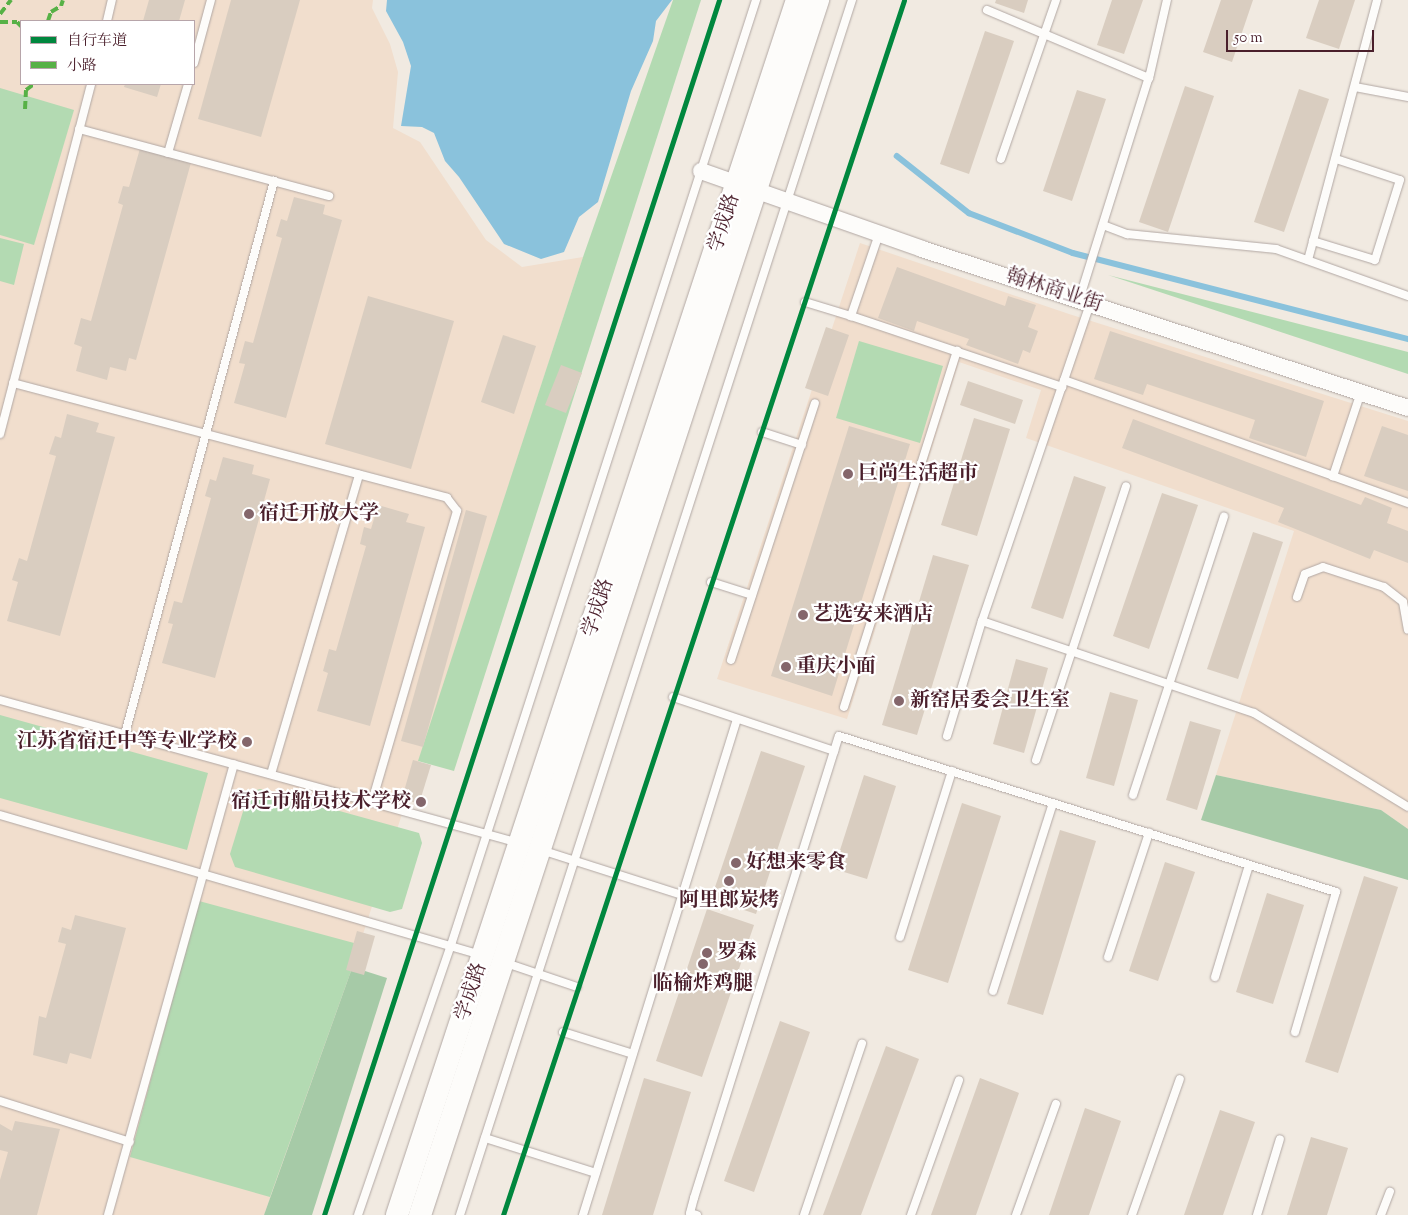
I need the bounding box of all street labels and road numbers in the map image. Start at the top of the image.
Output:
street label: 学成路 [704,191,746,255]
street label: 翰林商业街 [1003,264,1105,318]
street label: 学成路 [578,576,620,640]
street label: 学成路 [451,960,493,1024]

